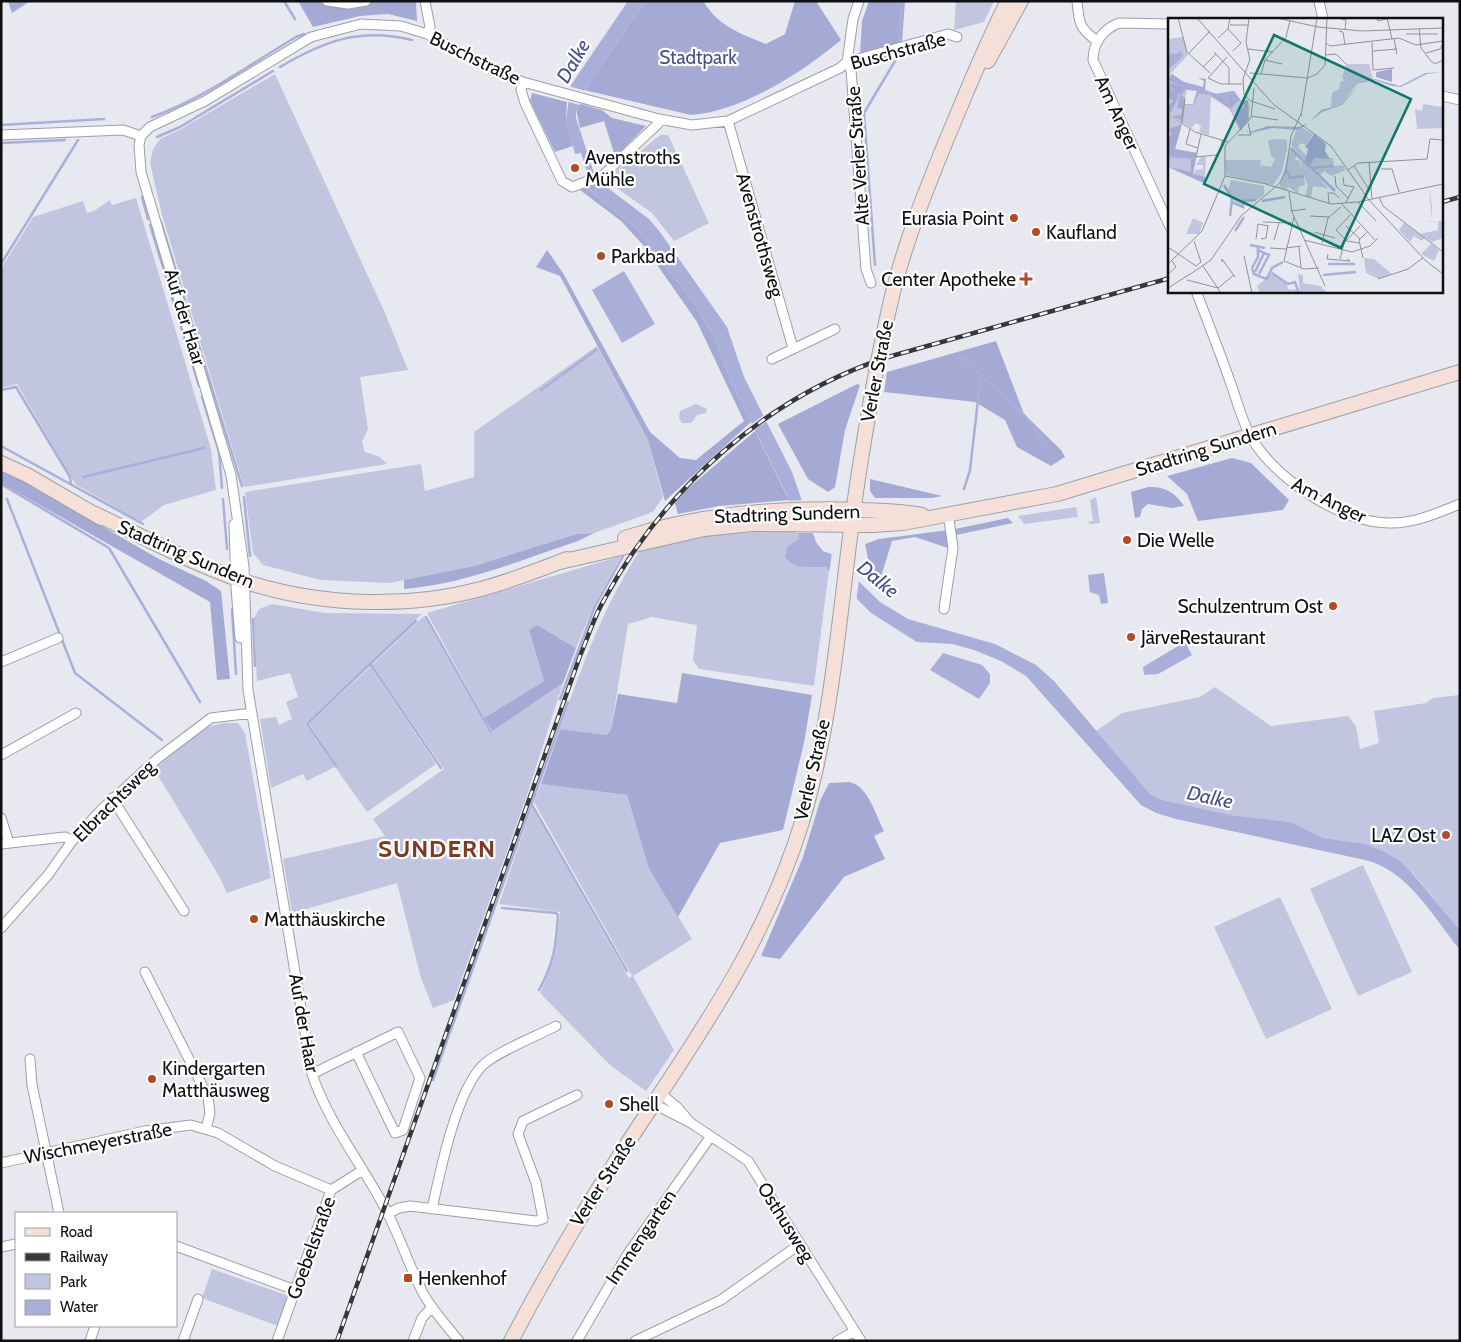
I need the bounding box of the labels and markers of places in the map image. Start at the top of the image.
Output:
place label: Avenstroths Mühle [585,146,681,191]
marker: Avenstroths Mühle [569,162,581,174]
place label: Eurasia Point [902,207,1005,230]
marker: Eurasia Point [1008,212,1020,224]
place label: Kaufland [1046,221,1117,244]
marker: Kaufland [1030,226,1042,238]
place label: Parkbad [611,245,675,268]
marker: Parkbad [595,250,607,262]
place label: Center Apotheke [881,268,1016,291]
marker: Center Apotheke [1020,273,1032,285]
place label: Die Welle [1137,529,1215,552]
marker: Die Welle [1121,534,1133,546]
place label: Schulzentrum Ost [1178,595,1324,618]
marker: Schulzentrum Ost [1327,600,1339,612]
place label: JärveRestaurant [1140,626,1266,649]
marker: JärveRestaurant [1125,631,1137,643]
place label: LAZ Ost [1371,824,1437,847]
marker: LAZ Ost [1440,829,1452,841]
place label: Matthäuskirche [264,908,386,931]
marker: Matthäuskirche [248,913,260,925]
place label: Kindergarten Matthäusweg [162,1057,270,1102]
marker: Kindergarten Matthäusweg [146,1073,158,1085]
place label: Shell [619,1093,659,1116]
marker: Shell [603,1098,615,1110]
place label: Henkenhof [418,1267,508,1290]
marker: Henkenhof [402,1272,414,1284]

